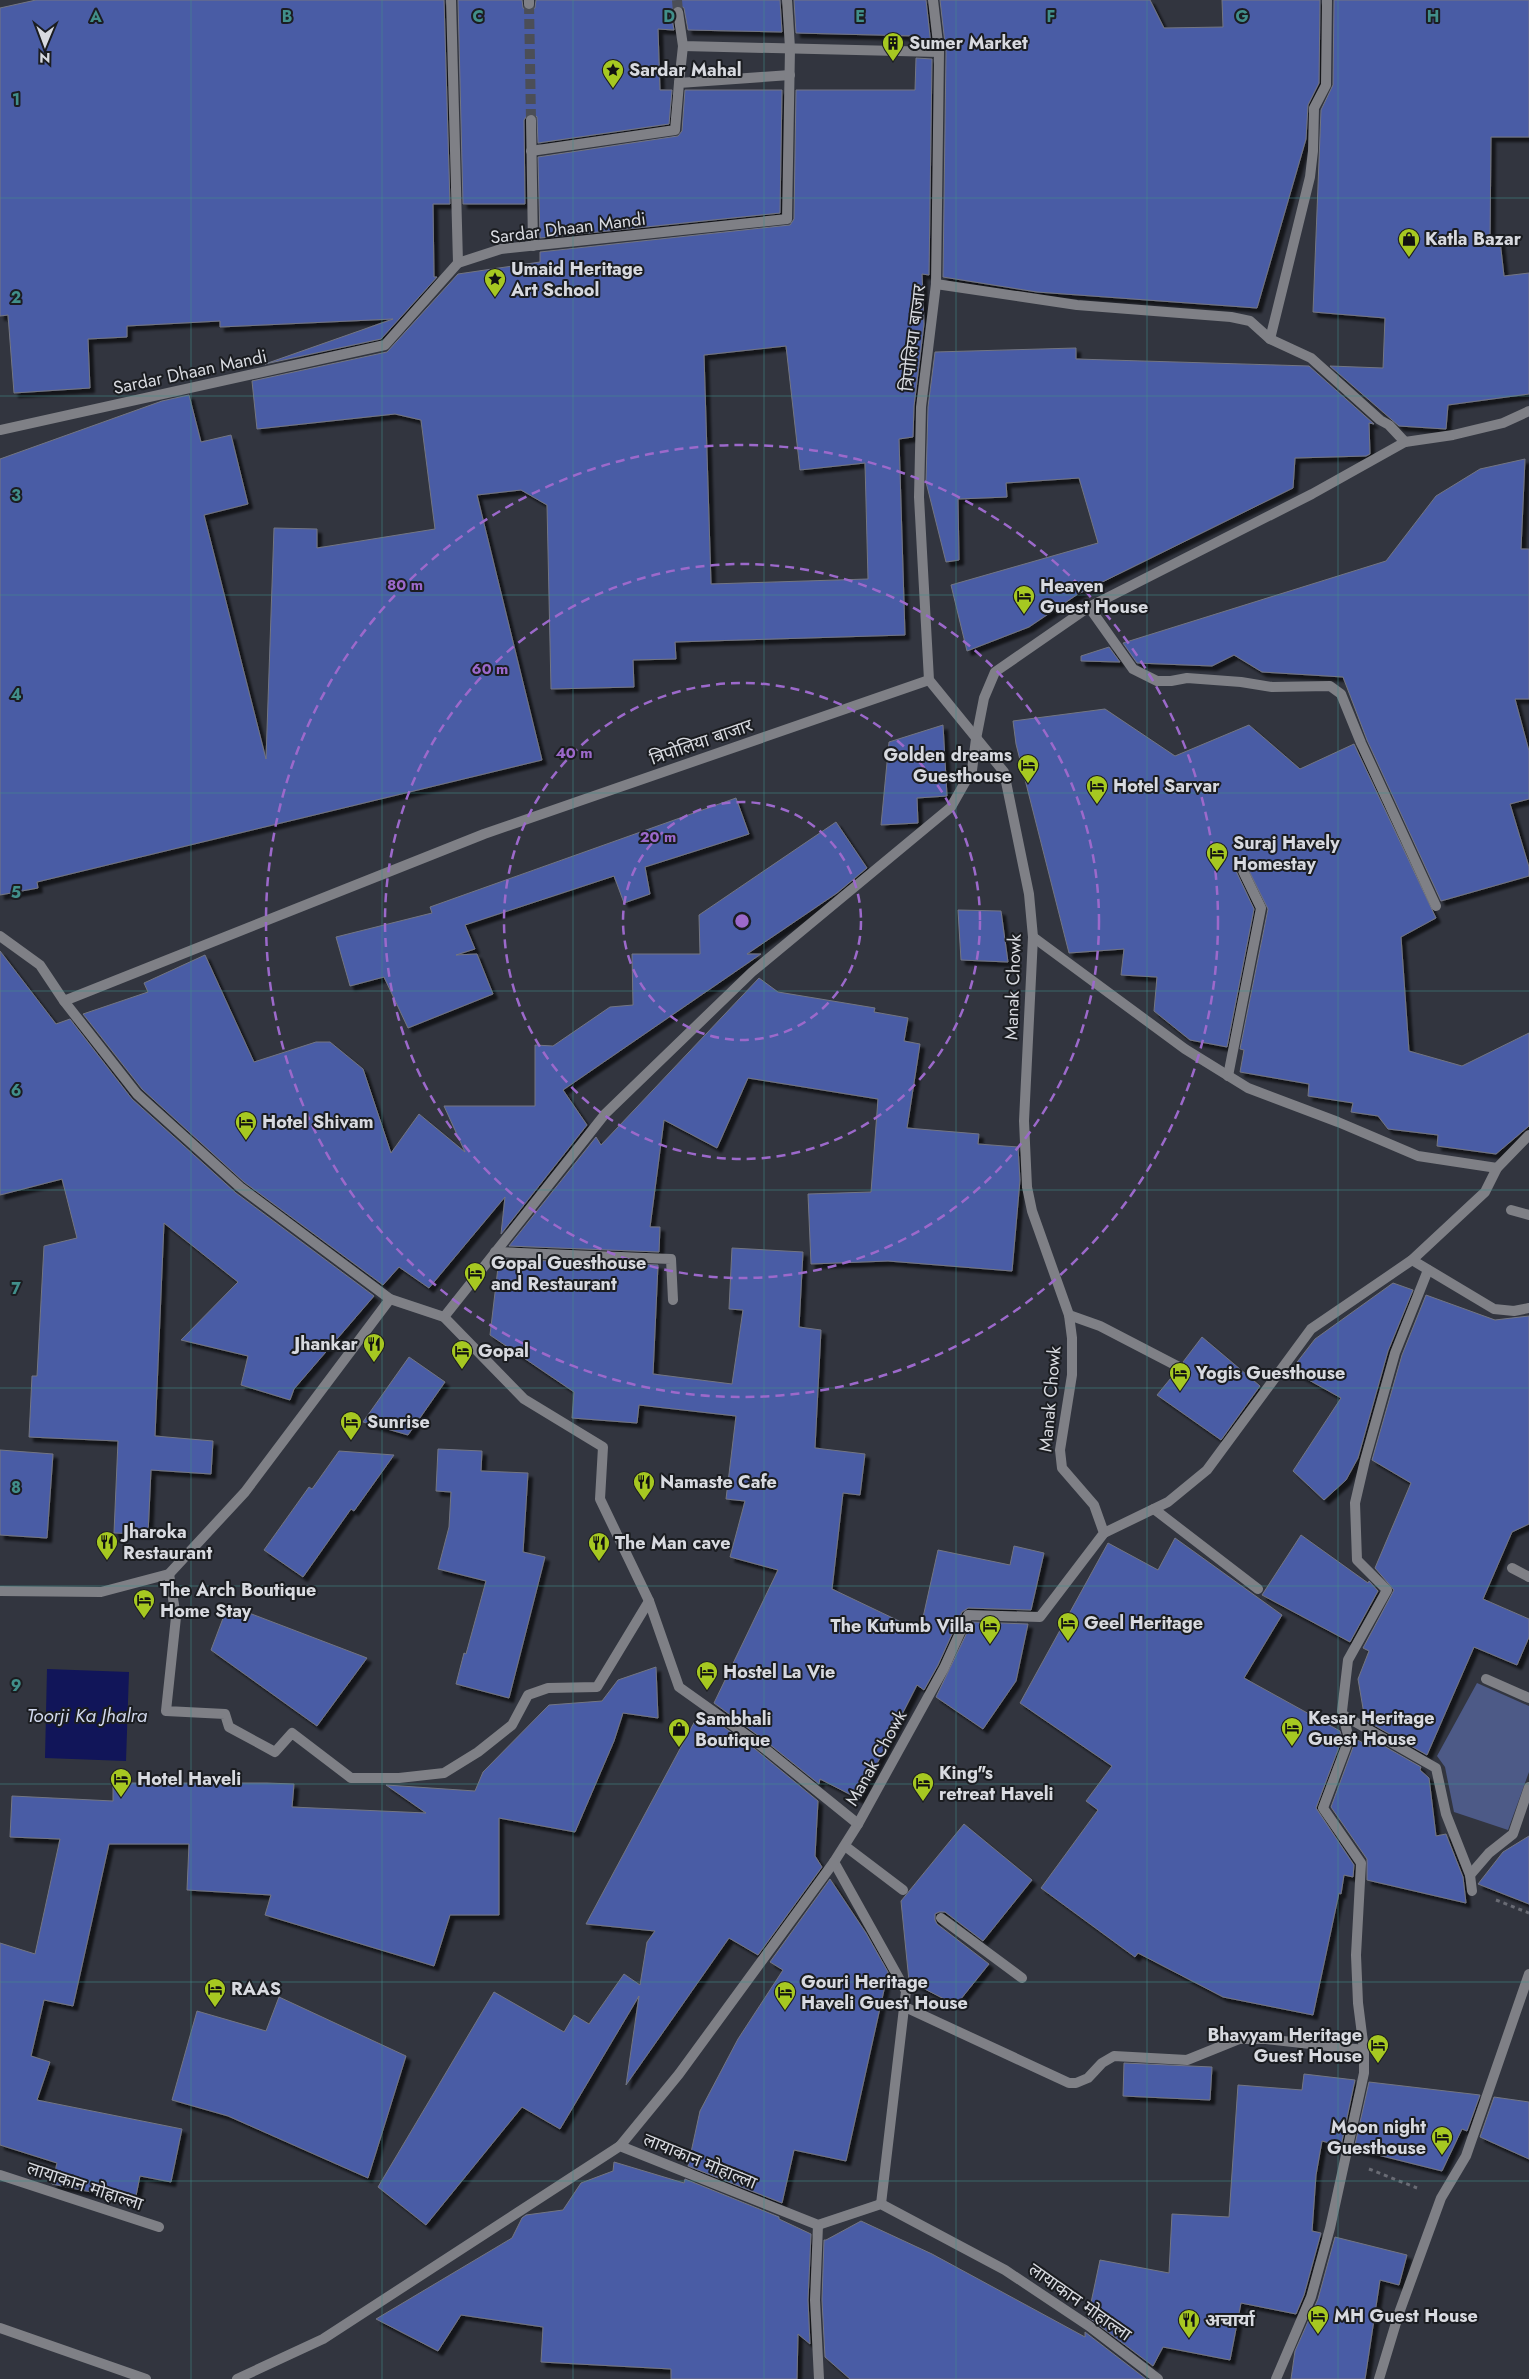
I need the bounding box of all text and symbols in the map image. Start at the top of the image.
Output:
text: A [89,5,102,28]
text: B [282,5,292,28]
text: C [472,5,484,28]
text: D [663,5,675,28]
text: E [855,5,865,28]
text: F [1047,5,1055,28]
text: G [1235,5,1249,28]
text: H [1427,5,1439,28]
north arrow [20,20,70,70]
place label: Sumer Market [909,30,1028,56]
building icon: Sumer Market [881,31,905,62]
text: N [39,48,51,68]
place label: Sardar Mahal [629,57,742,83]
place icon: Sardar Mahal [601,58,625,89]
text: 1 [12,88,20,111]
street label: Sardar Dhaan Mandi [489,206,647,250]
place label: Katla Bazar [1425,226,1522,252]
shop icon: Katla Bazar [1397,227,1421,258]
place label: Umaid Heritage Art School [510,256,643,303]
place icon: Umaid Heritage Art School [483,267,507,298]
street label: त्रिपोलिया बाजार [894,283,933,393]
text: 2 [11,286,21,309]
street label: Sardar Dhaan Mandi [111,343,269,401]
text: 3 [11,484,21,507]
place label: Heaven Guest House [1040,573,1148,620]
text: 80 m [387,574,423,596]
hotel icon: Heaven Guest House [1012,584,1036,615]
text: 60 m [472,658,508,680]
text: 4 [10,683,22,706]
street label: त्रिपोलिया बाजार [646,712,757,772]
text: 40 m [555,742,593,764]
place label: Golden dreams Guesthouse [883,742,1012,789]
hotel icon: Golden dreams Guesthouse [1016,753,1040,784]
place label: Hotel Sarvar [1113,773,1220,799]
hotel icon: Hotel Sarvar [1085,774,1109,805]
text: 20 m [640,826,676,848]
place label: Suraj Havely Homestay [1233,830,1340,877]
hotel icon: Suraj Havely Homestay [1205,841,1229,872]
text: 5 [11,881,21,904]
centre of rings [733,912,751,930]
street label: Manak Chowk [998,933,1028,1041]
text: 6 [11,1079,21,1102]
place label: Hotel Shivam [262,1109,373,1135]
hotel icon: Hotel Shivam [234,1110,258,1141]
place label: Gopal Guesthouse and Restaurant [491,1250,646,1297]
hotel icon: Gopal Guesthouse and Restaurant [463,1261,487,1292]
text: 7 [11,1277,21,1300]
place label: Jhankar [291,1331,359,1357]
restaurant icon: Jhankar [362,1332,386,1363]
place label: Gopal [478,1338,529,1364]
hotel icon: Gopal [450,1339,474,1370]
street label: Manak Chowk [1032,1345,1068,1453]
place label: Yogis Guesthouse [1195,1360,1345,1386]
hotel icon: Yogis Guesthouse [1168,1361,1192,1392]
place label: Sunrise [367,1409,430,1435]
hotel icon: Sunrise [339,1410,363,1441]
place label: Namaste Cafe [660,1469,777,1495]
restaurant icon: Namaste Cafe [632,1470,656,1501]
text: 8 [11,1476,21,1499]
place label: Jharoka Restaurant [120,1519,212,1566]
restaurant icon: Jharoka Restaurant [95,1530,119,1561]
place label: The Man cave [615,1530,731,1556]
restaurant icon: The Man cave [587,1531,611,1562]
place label: The Arch Boutique Home Stay [160,1577,316,1624]
hotel icon: The Arch Boutique Home Stay [132,1588,156,1619]
place label: Geel Heritage [1084,1610,1203,1636]
hotel icon: Geel Heritage [1056,1611,1080,1642]
place label: The Kutumb Villa [831,1613,974,1639]
hotel icon: The Kutumb Villa [978,1614,1002,1645]
place label: Hostel La Vie [723,1659,835,1685]
hotel icon: Hostel La Vie [695,1660,719,1691]
text: 9 [11,1674,21,1697]
water label: Toorji Ka Jhalra [27,1702,148,1729]
street label: Manak Chowk [839,1705,913,1811]
place label: Kesar Heritage Guest House [1308,1705,1435,1752]
place label: Sambhali Boutique [695,1706,772,1753]
hotel icon: Kesar Heritage Guest House [1280,1716,1304,1747]
shop icon: Sambhali Boutique [667,1717,691,1748]
place label: King"s retreat Haveli [939,1760,1054,1807]
place label: Hotel Haveli [137,1766,241,1792]
hotel icon: Hotel Haveli [109,1767,133,1798]
hotel icon: King"s retreat Haveli [911,1771,935,1802]
place label: Gouri Heritage Haveli Guest House [801,1969,968,2016]
place label: RAAS [231,1976,281,2002]
hotel icon: RAAS [203,1977,227,2008]
hotel icon: Gouri Heritage Haveli Guest House [773,1980,797,2011]
place label: Bhavyam Heritage Guest House [1207,2022,1362,2069]
hotel icon: Bhavyam Heritage Guest House [1366,2033,1390,2064]
place label: Moon night Guesthouse [1327,2114,1426,2161]
hotel icon: Moon night Guesthouse [1430,2125,1454,2156]
street label: लायाकान मोहाल्ला [639,2126,761,2196]
street label: लायाकान मोहाल्ला [24,2155,147,2217]
street label: लायाकान मोहाल्ला [1023,2257,1137,2347]
place label: MH Guest House [1334,2303,1478,2329]
hotel icon: MH Guest House [1306,2304,1330,2335]
place label: अचार्या [1205,2307,1256,2333]
restaurant icon: अचार्या [1177,2308,1201,2339]

